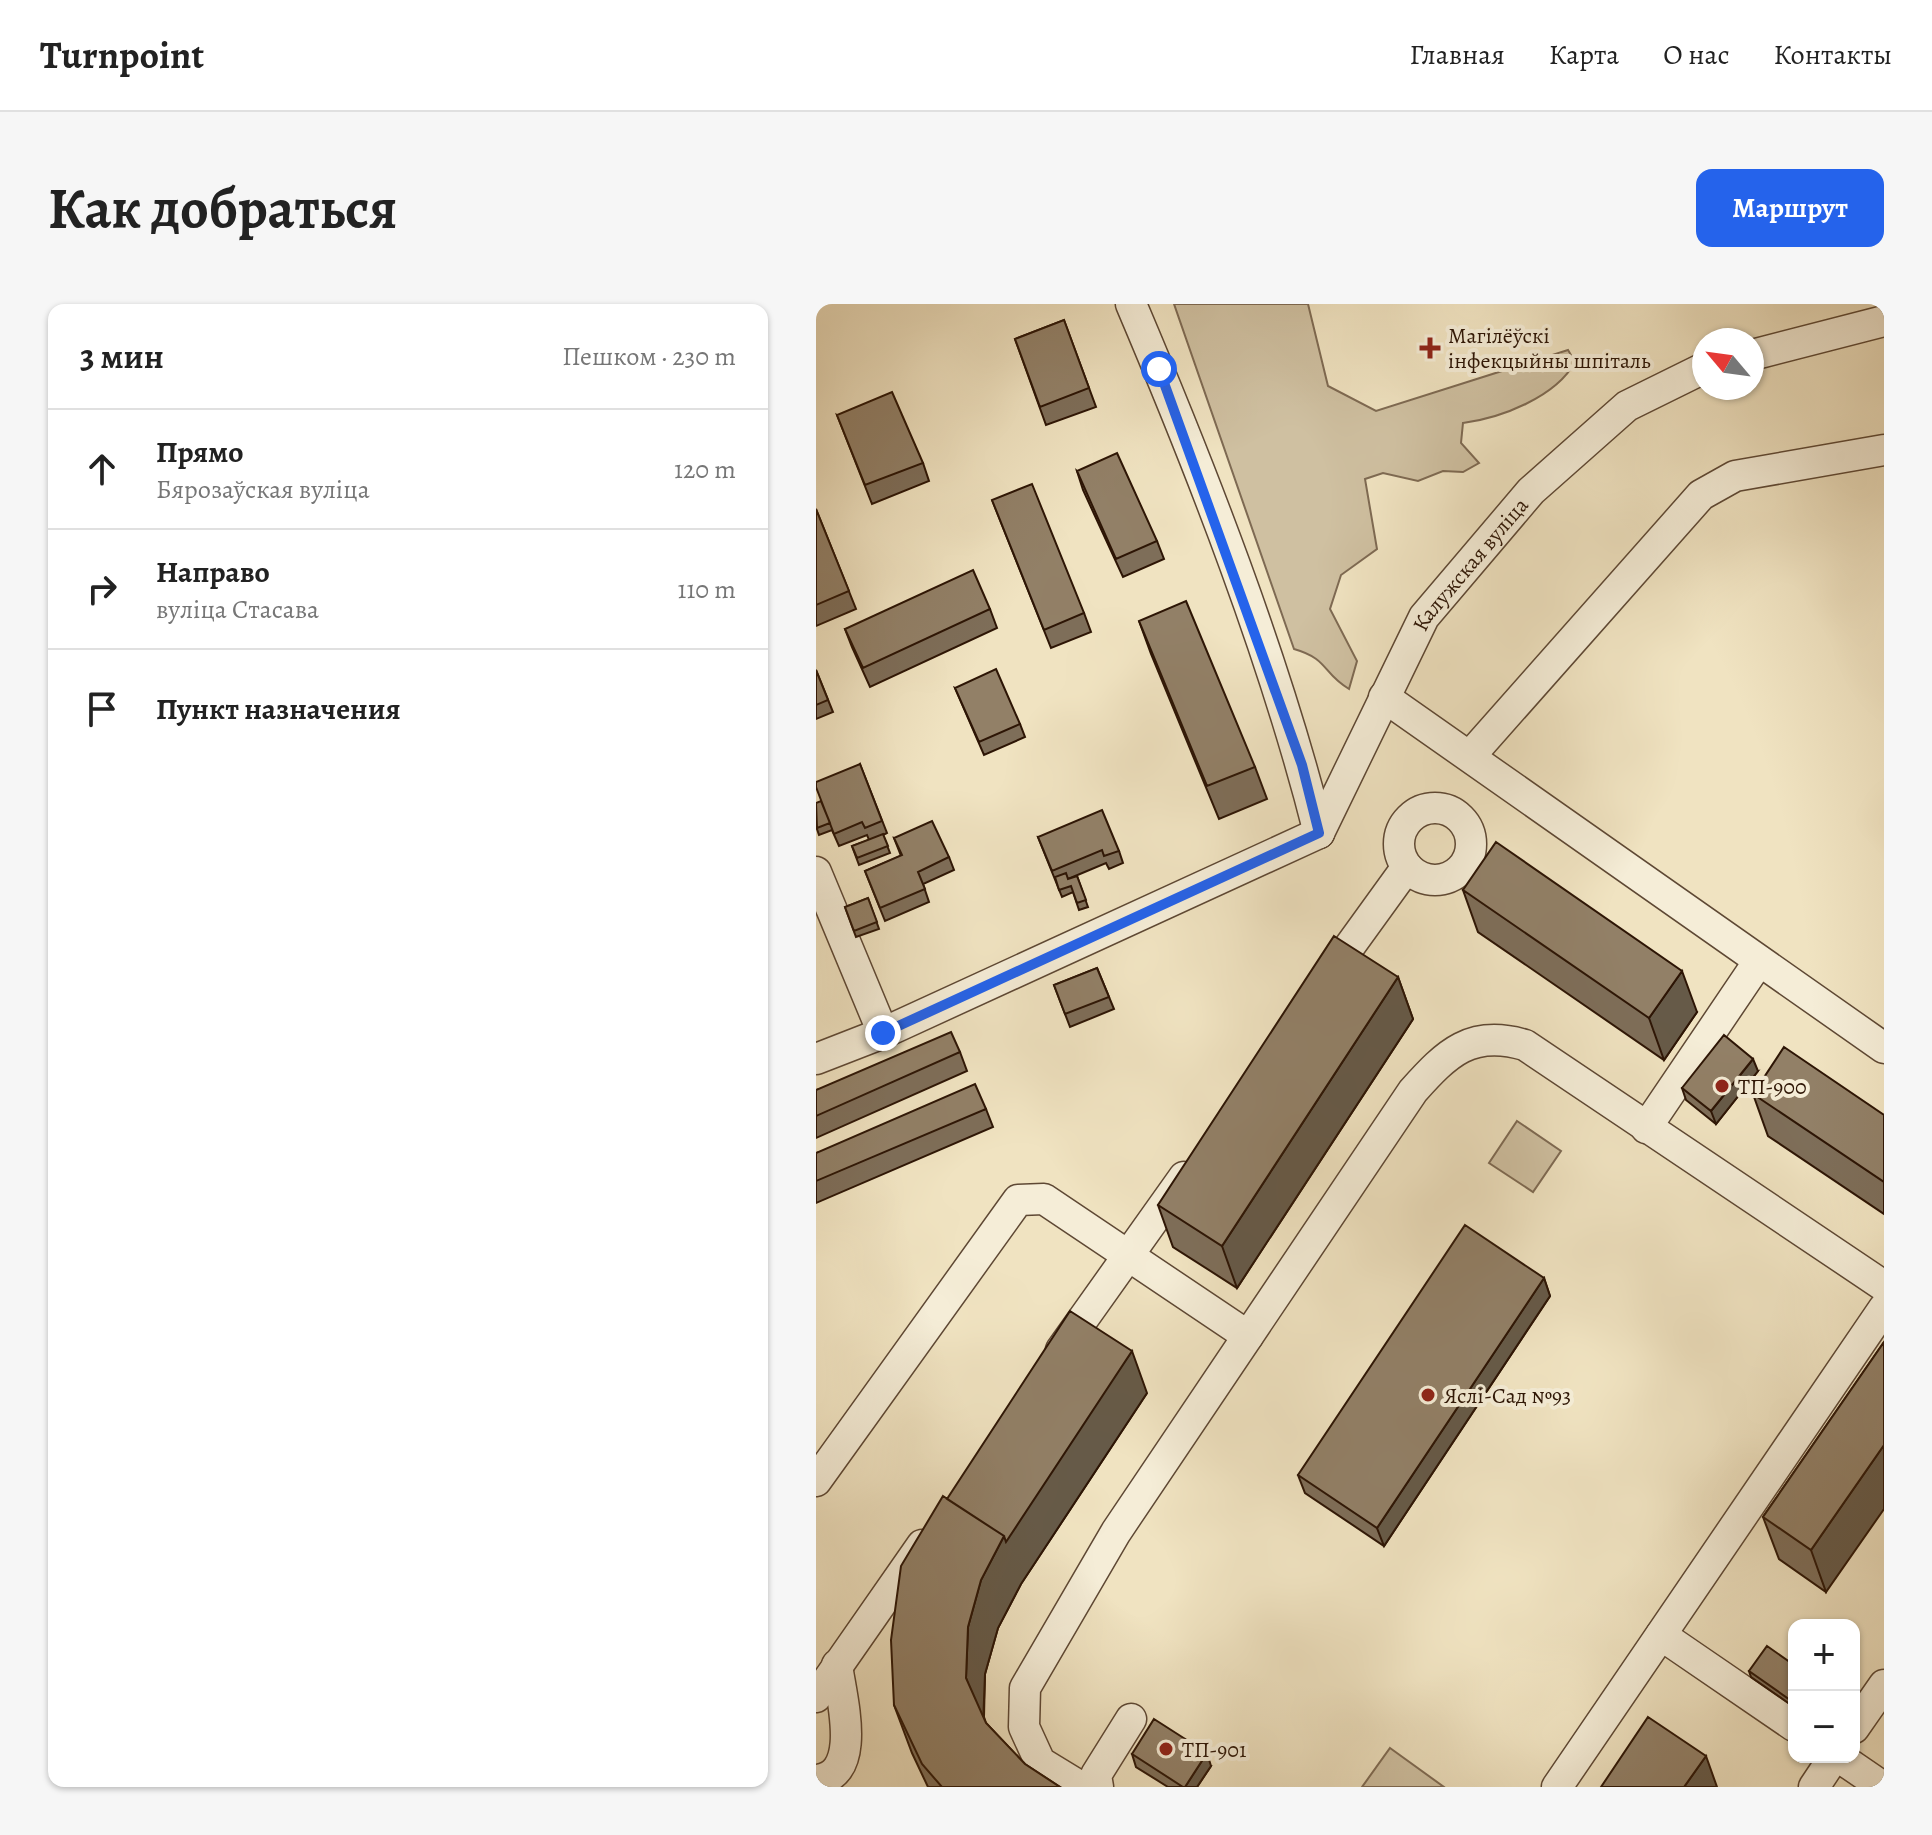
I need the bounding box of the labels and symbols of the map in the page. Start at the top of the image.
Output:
place label: Магілёўскі інфекцыйны шпіталь [1448,321,1651,376]
north arrow [1692,328,1764,400]
marker: Магілёўскі інфекцыйны шпіталь [1419,337,1441,359]
route start [1141,351,1177,387]
street label: Калужская вуліца [1406,491,1536,636]
route end [865,1015,901,1051]
place label: ТП-900 [1738,1072,1807,1102]
marker: ТП-900 [1713,1077,1731,1095]
place label: Яслі-Сад №93 [1444,1381,1571,1411]
marker: Яслі-Сад №93 [1419,1386,1437,1404]
place label: ТП-901 [1182,1735,1247,1765]
marker: ТП-901 [1157,1740,1175,1758]

